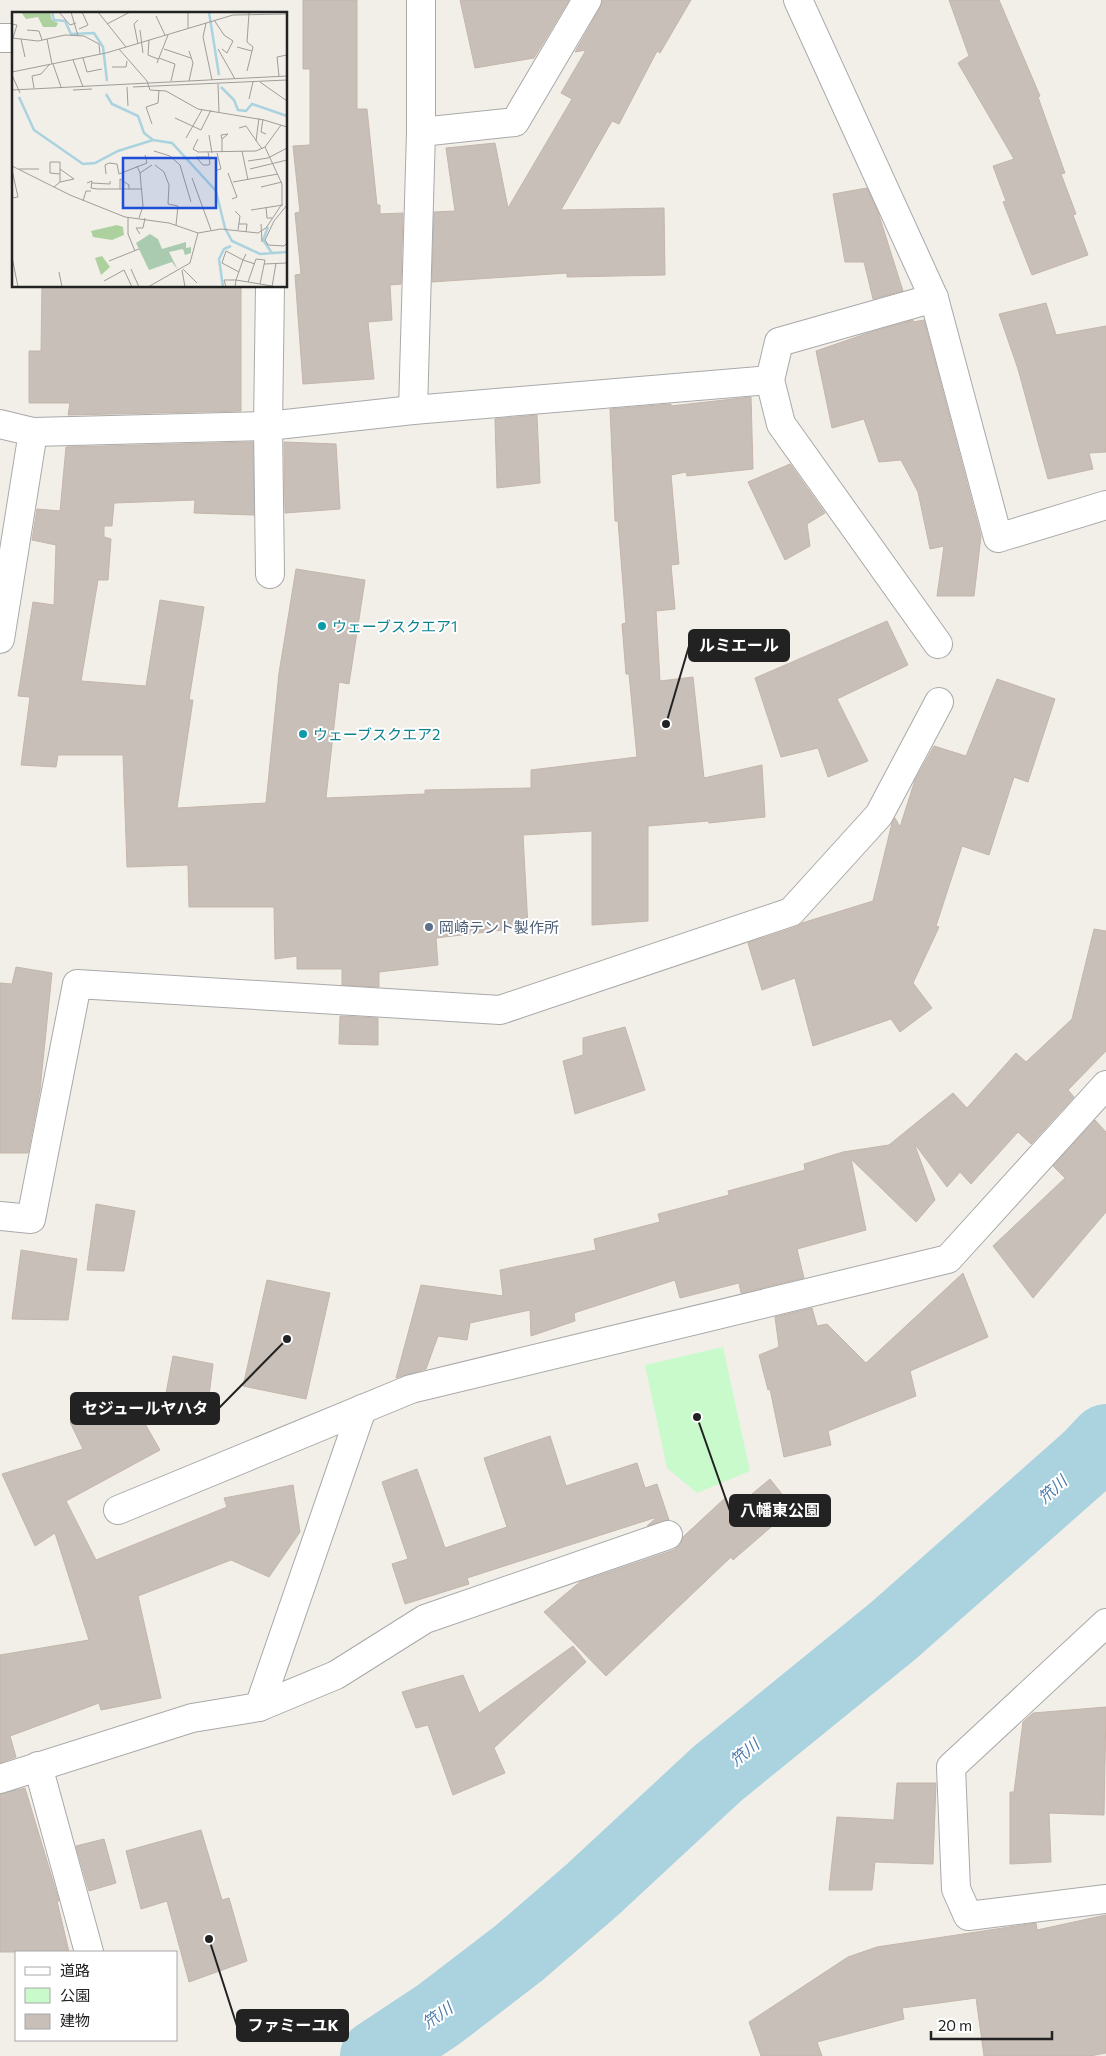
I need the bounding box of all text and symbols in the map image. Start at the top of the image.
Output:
inset map [12,12,288,288]
place label: ウェーブスクエア1 [332,617,458,635]
marker: ウェーブスクエア1 [316,620,328,632]
callout: ルミエール [689,630,789,661]
text: ルミエール [699,635,779,654]
place label: ウェーブスクエア2 [313,725,440,743]
marker: ウェーブスクエア2 [297,728,309,740]
place label: 岡崎テント製作所 [439,918,559,936]
marker: 岡崎テント製作所 [423,921,435,933]
callout: セジュールヤハタ [71,1393,219,1424]
text: セジュールヤハタ [82,1398,208,1417]
water label: 笊川 [1034,1470,1072,1507]
callout: 八幡東公園 [730,1495,830,1526]
text: 八幡東公園 [740,1500,820,1519]
water label: 笊川 [726,1733,764,1769]
legend [15,1951,178,2041]
text: 道路 [60,1961,90,1979]
text: 公園 [60,1986,90,2004]
water label: 笊川 [418,1997,457,2032]
scale bar [931,2008,1052,2040]
callout: ファミーユK [237,2010,348,2041]
text: 建物 [60,2011,90,2029]
text: ファミーユK [247,2015,339,2034]
text: 20 m [938,2016,972,2034]

